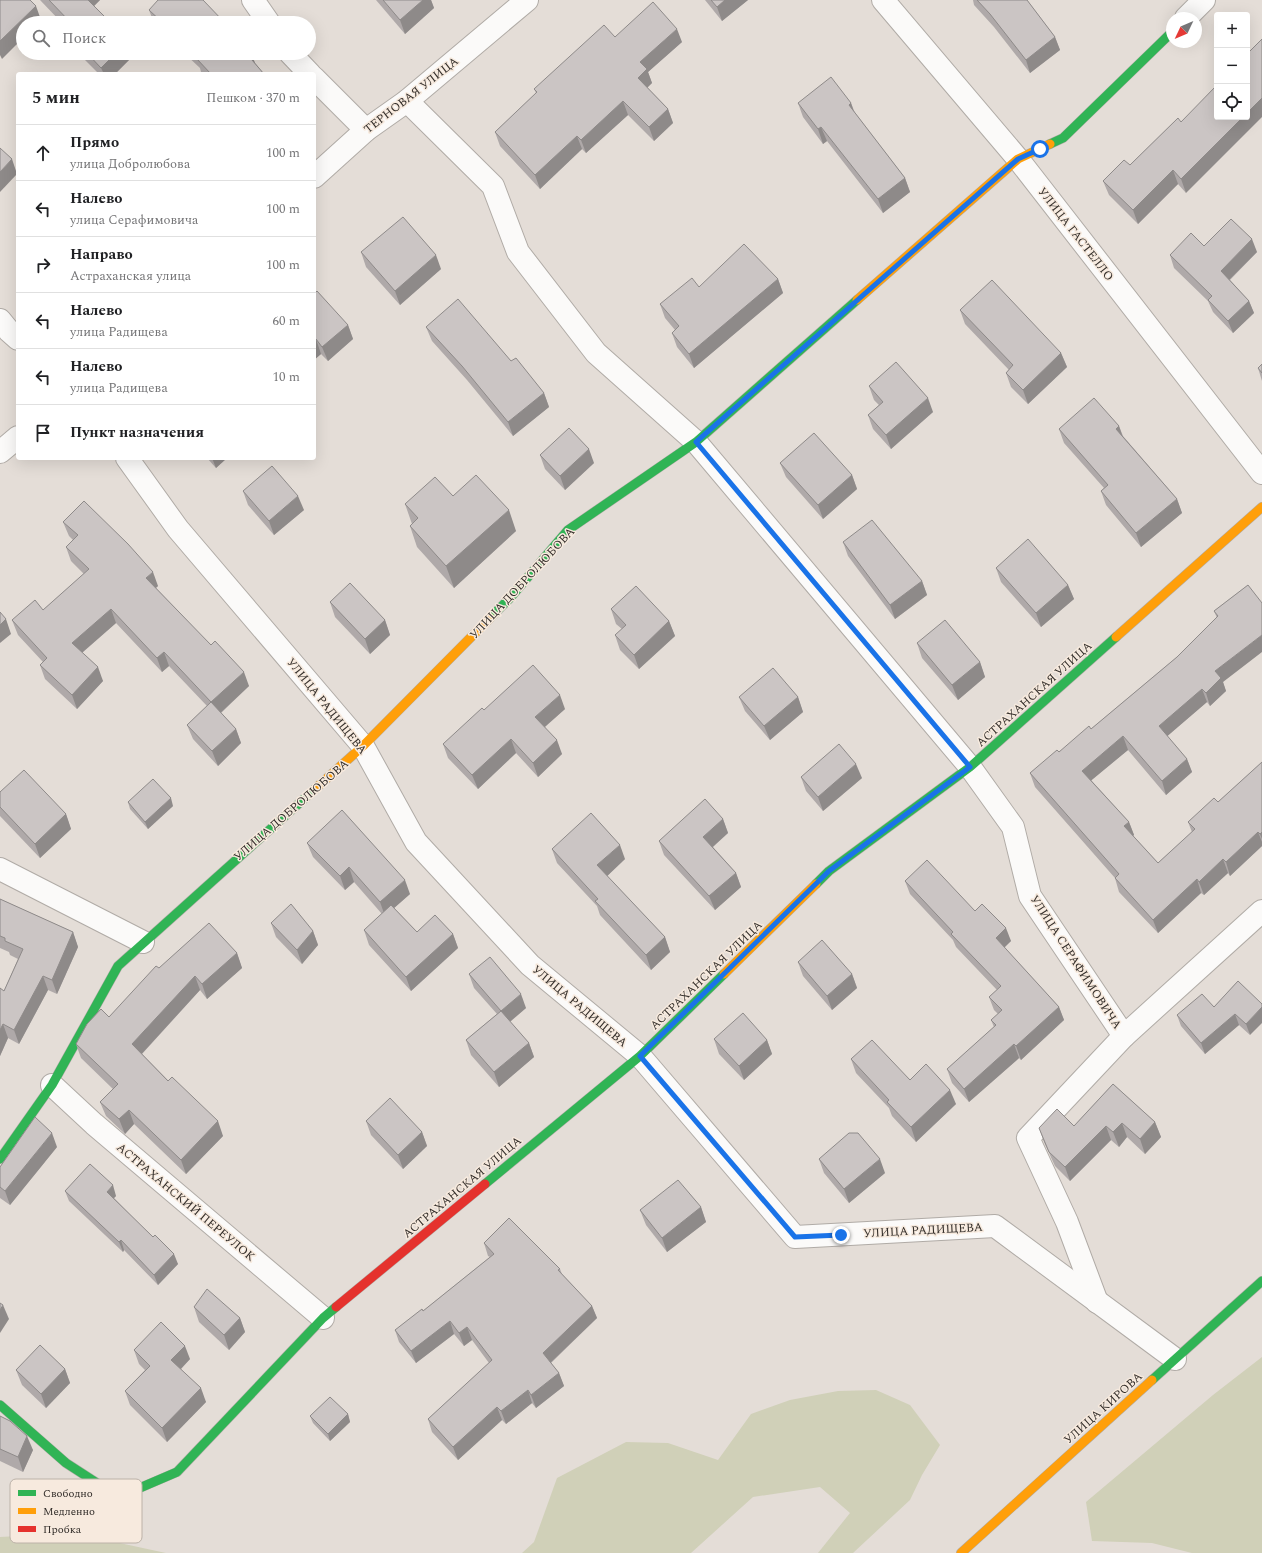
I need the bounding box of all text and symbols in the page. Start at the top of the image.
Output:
north arrow [1166,12,1202,48]
map controls [1214,12,1250,120]
button: + [1214,12,1250,48]
search box [16,16,316,60]
icon: search [30,27,52,49]
text: Поиск [62,27,106,50]
button: − [1214,48,1250,84]
street label: ТЕРНОВАЯ УЛИЦА [360,52,463,139]
button: locate [1214,84,1250,120]
text: 5 мин [32,85,80,111]
text: Пешком · 370 m [206,88,300,108]
text: Прямо [70,131,119,154]
route start [1031,140,1049,158]
icon: ahead [32,142,54,164]
text: 100 m [266,143,300,163]
text: улица Добролюбова [70,154,190,174]
street label: УЛИЦА ГАСТЕЛЛО [1033,183,1118,285]
text: Налево [70,187,123,210]
icon: left [32,198,54,220]
text: 100 m [266,199,300,219]
text: улица Серафимовича [70,210,198,230]
text: Направо [70,243,133,266]
icon: right [32,254,54,276]
text: 100 m [266,255,300,275]
text: Астраханская улица [70,266,191,286]
text: Налево [70,299,123,322]
icon: left [32,310,54,332]
text: 60 m [273,311,300,331]
text: улица Радищева [70,322,168,342]
text: Налево [70,355,123,378]
icon: left [32,366,54,388]
text: 10 m [273,367,300,387]
text: улица Радищева [70,378,168,398]
text: Пункт назначения [70,421,204,444]
icon: arrive [32,422,54,444]
street label: УЛИЦА ДОБРОЛЮБОВА [465,523,580,644]
street label: АСТРАХАНСКАЯ УЛИЦА [972,637,1097,752]
street label: УЛИЦА РАДИЩЕВА [282,654,372,759]
street label: УЛИЦА ДОБРОЛЮБОВА [229,755,353,866]
street label: УЛИЦА СЕРАФИМОВИЧА [1025,891,1126,1033]
street label: АСТРАХАНСКАЯ УЛИЦА [646,916,767,1034]
street label: УЛИЦА РАДИЩЕВА [528,961,632,1052]
street label: АСТРАХАНСКАЯ УЛИЦА [399,1132,526,1243]
street label: АСТРАХАНСКИЙ ПЕРЕУЛОК [112,1139,259,1266]
street label: УЛИЦА РАДИЩЕВА [863,1218,983,1243]
route end [832,1226,850,1244]
street label: УЛИЦА КИРОВА [1060,1368,1147,1449]
legend [10,1479,142,1543]
text: Свободно [43,1485,93,1502]
text: Медленно [43,1503,95,1520]
text: Пробка [43,1521,82,1538]

